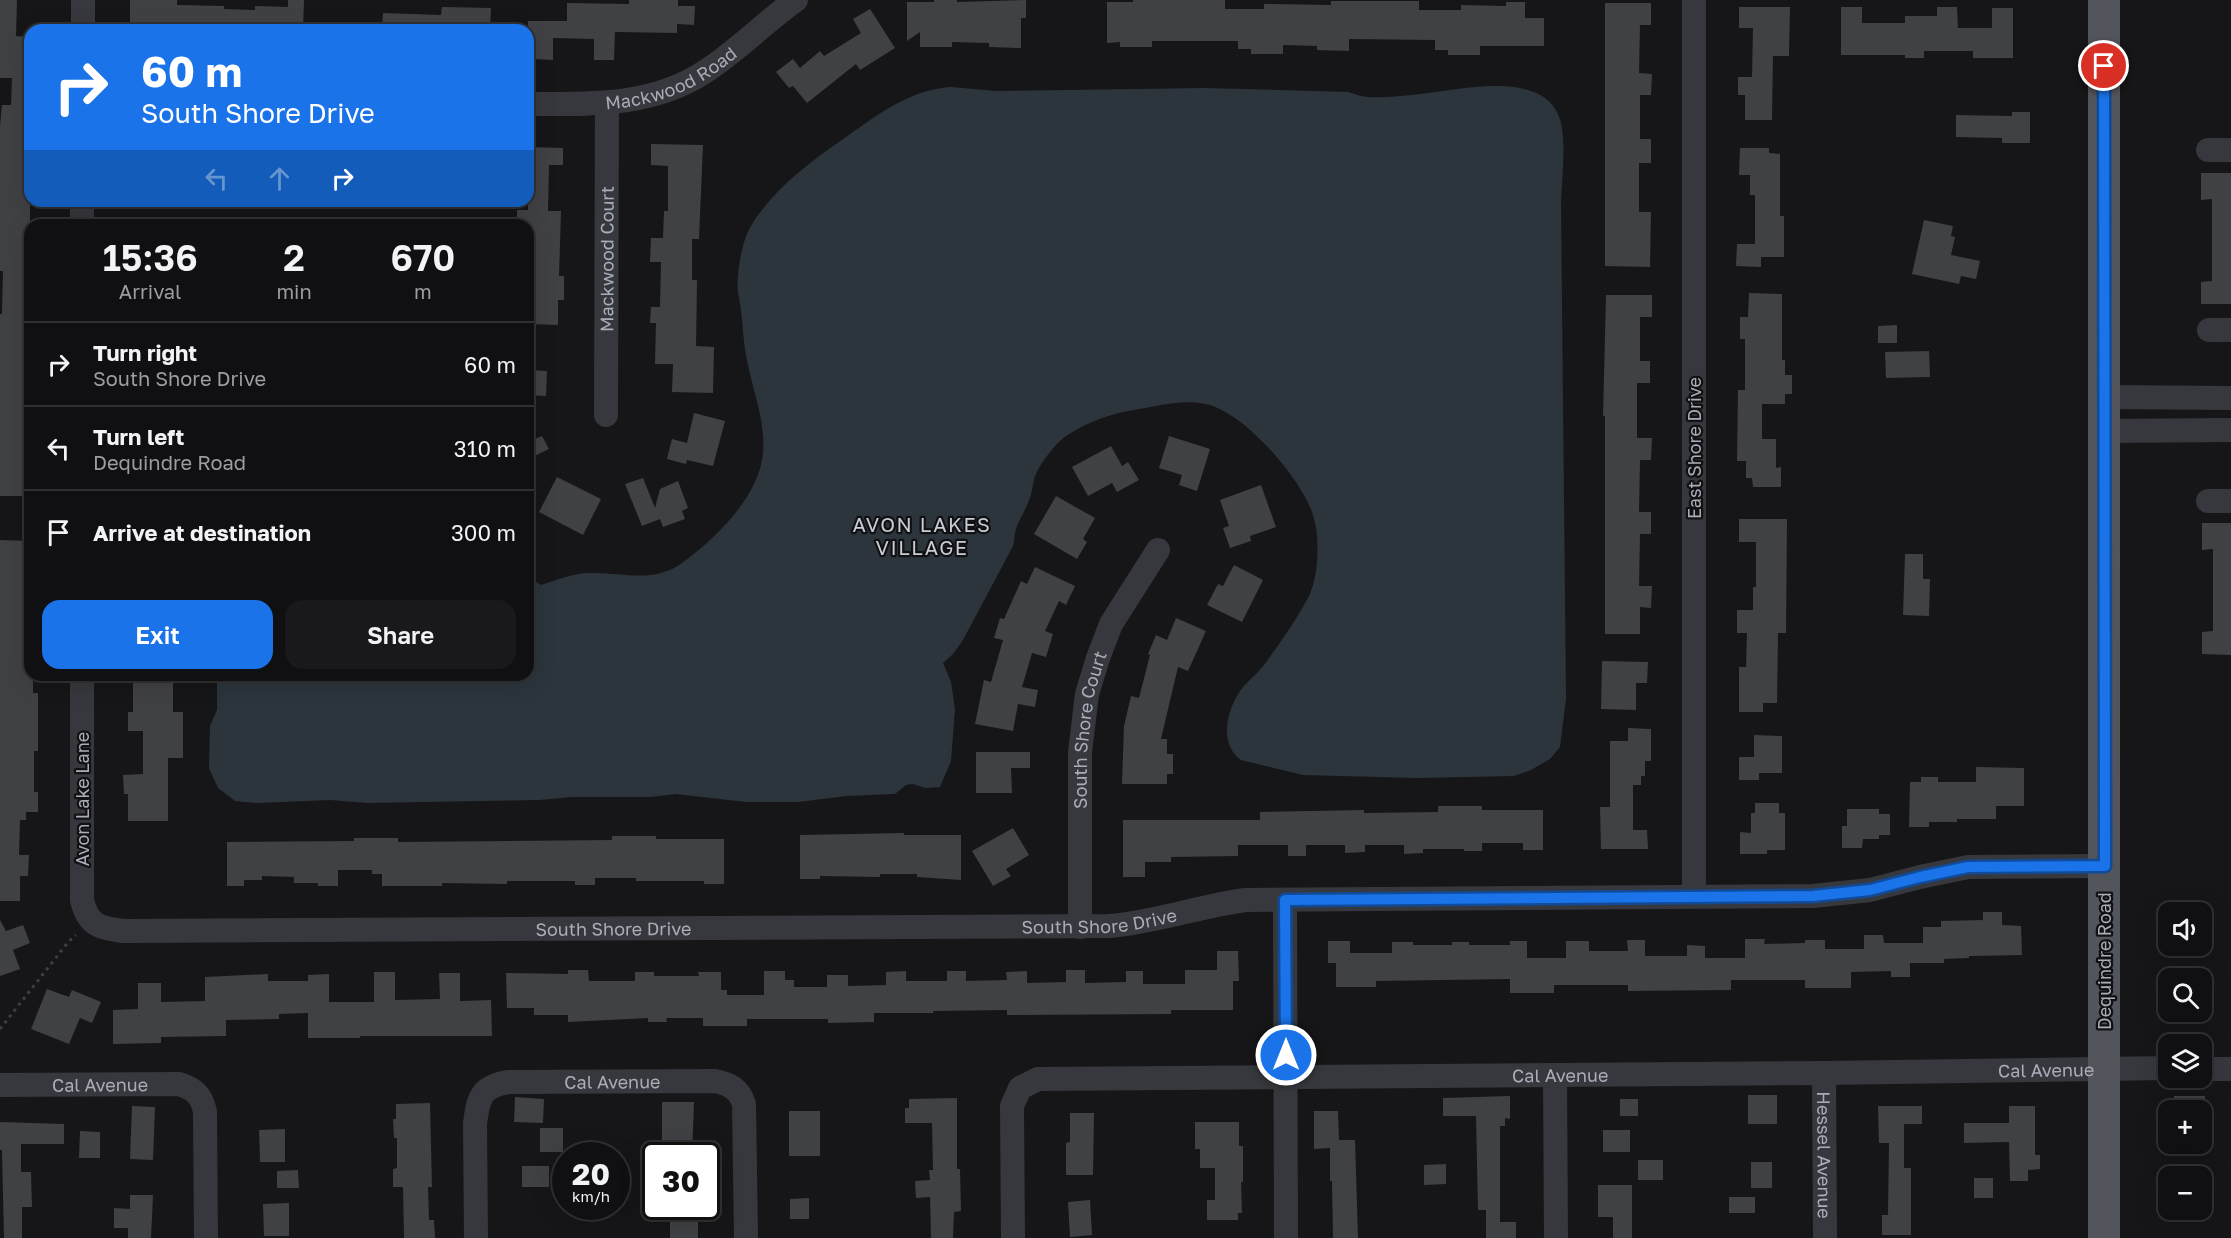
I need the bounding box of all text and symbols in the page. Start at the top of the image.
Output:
pin [2078,40,2129,91]
street label: Mackwood Road [604,42,741,114]
text: 60 m [141,46,242,96]
icon: right [42,48,120,126]
icon: arrive [2087,49,2120,82]
text: South Shore Drive [141,97,375,129]
icon: left [200,162,233,195]
icon: ahead [263,162,296,195]
icon: right [326,162,359,195]
street label: Mackwood Court [595,186,618,332]
text: 15:36 [103,236,198,279]
text: 2 [283,236,305,279]
text: 670 [390,236,455,279]
text: Arrival [119,279,182,303]
text: min [276,279,312,303]
text: m [414,279,432,303]
text: Turn right [93,339,197,366]
icon: right [42,348,75,381]
text: 60 m [464,351,516,378]
text: South Shore Drive [93,366,266,390]
street label: East Shore Drive [1683,377,1705,519]
text: Turn left [93,423,184,450]
icon: left [42,432,75,465]
text: 310 m [454,435,516,462]
text: Dequindre Road [93,450,246,474]
district label: AVON LAKES VILLAGE [853,512,991,559]
icon: arrive [42,516,75,549]
text: Arrive at destination [93,519,311,546]
text: 300 m [451,519,516,546]
button: Exit [42,600,273,669]
button: Share [285,600,516,669]
street label: South Shore Court [1069,648,1111,809]
street label: Avon Lake Lane [71,732,93,866]
street label: Dequindre Road [2093,892,2115,1030]
map controls [2158,902,2212,1220]
button: sound [2158,902,2212,956]
street label: South Shore Drive [1021,903,1179,937]
street label: South Shore Drive [535,917,691,940]
button: search [2158,968,2212,1022]
position arrow [1254,1023,1318,1087]
button: layers [2158,1034,2212,1088]
street label: Cal Avenue [1998,1058,2094,1081]
street label: Cal Avenue [1512,1064,1608,1086]
street label: Cal Avenue [564,1070,661,1093]
street label: Cal Avenue [52,1073,148,1096]
street label: Hessel Avenue [1813,1091,1836,1219]
button: + [2158,1100,2212,1154]
speed limit sign: 30 [642,1142,720,1220]
text: 20 [572,1156,610,1192]
button: − [2158,1166,2212,1220]
text: km/h [572,1187,610,1205]

